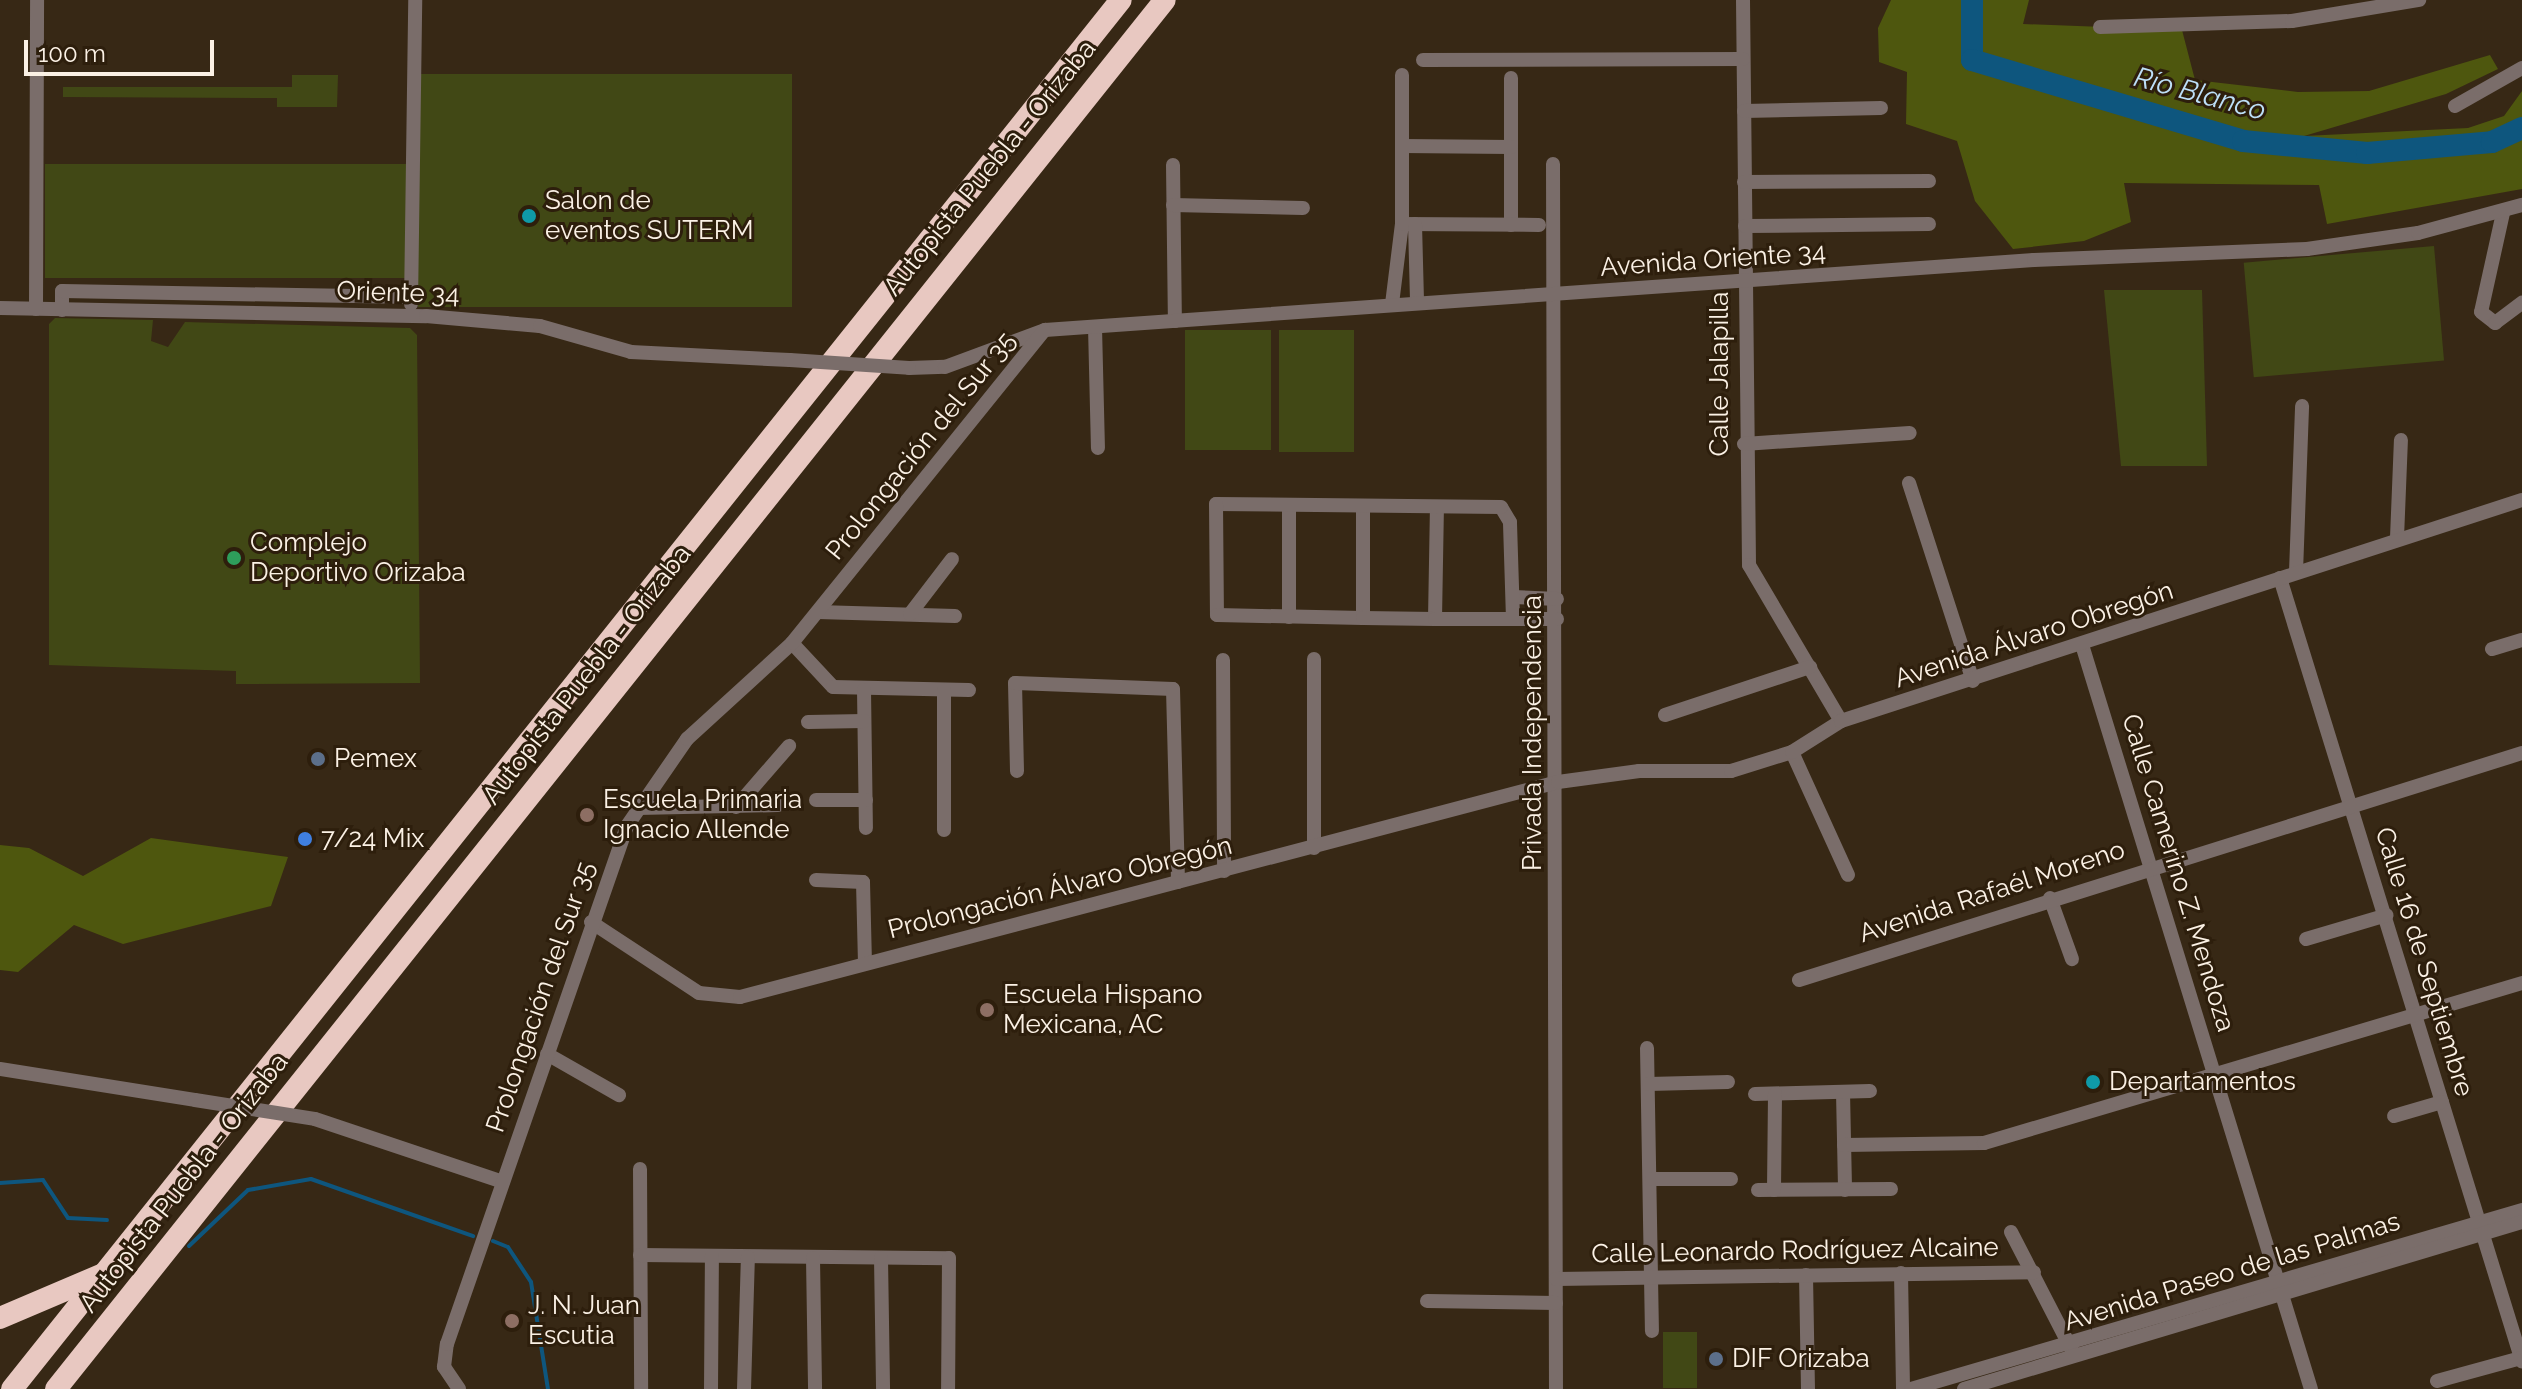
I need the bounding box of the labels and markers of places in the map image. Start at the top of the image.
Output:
place label: Salon de eventos SUTERM [545,185,754,246]
marker: Salon de eventos SUTERM [520,207,538,225]
place label: Complejo Deportivo Orizaba [250,527,466,588]
marker: Complejo Deportivo Orizaba [225,549,243,567]
place label: Pemex [334,743,417,775]
marker: Pemex [309,750,327,768]
place label: Escuela Primaria Ignacio Allende [603,784,802,846]
marker: Escuela Primaria Ignacio Allende [578,806,596,824]
place label: 7/24 Mix [321,823,424,855]
marker: 7/24 Mix [296,830,314,848]
place label: Escuela Hispano Mexicana, AC [1003,979,1202,1040]
marker: Escuela Hispano Mexicana, AC [978,1001,996,1019]
place label: Departamentos [2109,1066,2296,1098]
marker: Departamentos [2084,1073,2102,1091]
place label: J. N. Juan Escutia [528,1290,641,1352]
marker: J. N. Juan Escutia [503,1312,521,1330]
place label: DIF Orizaba [1732,1343,1870,1375]
marker: DIF Orizaba [1707,1350,1725,1368]

